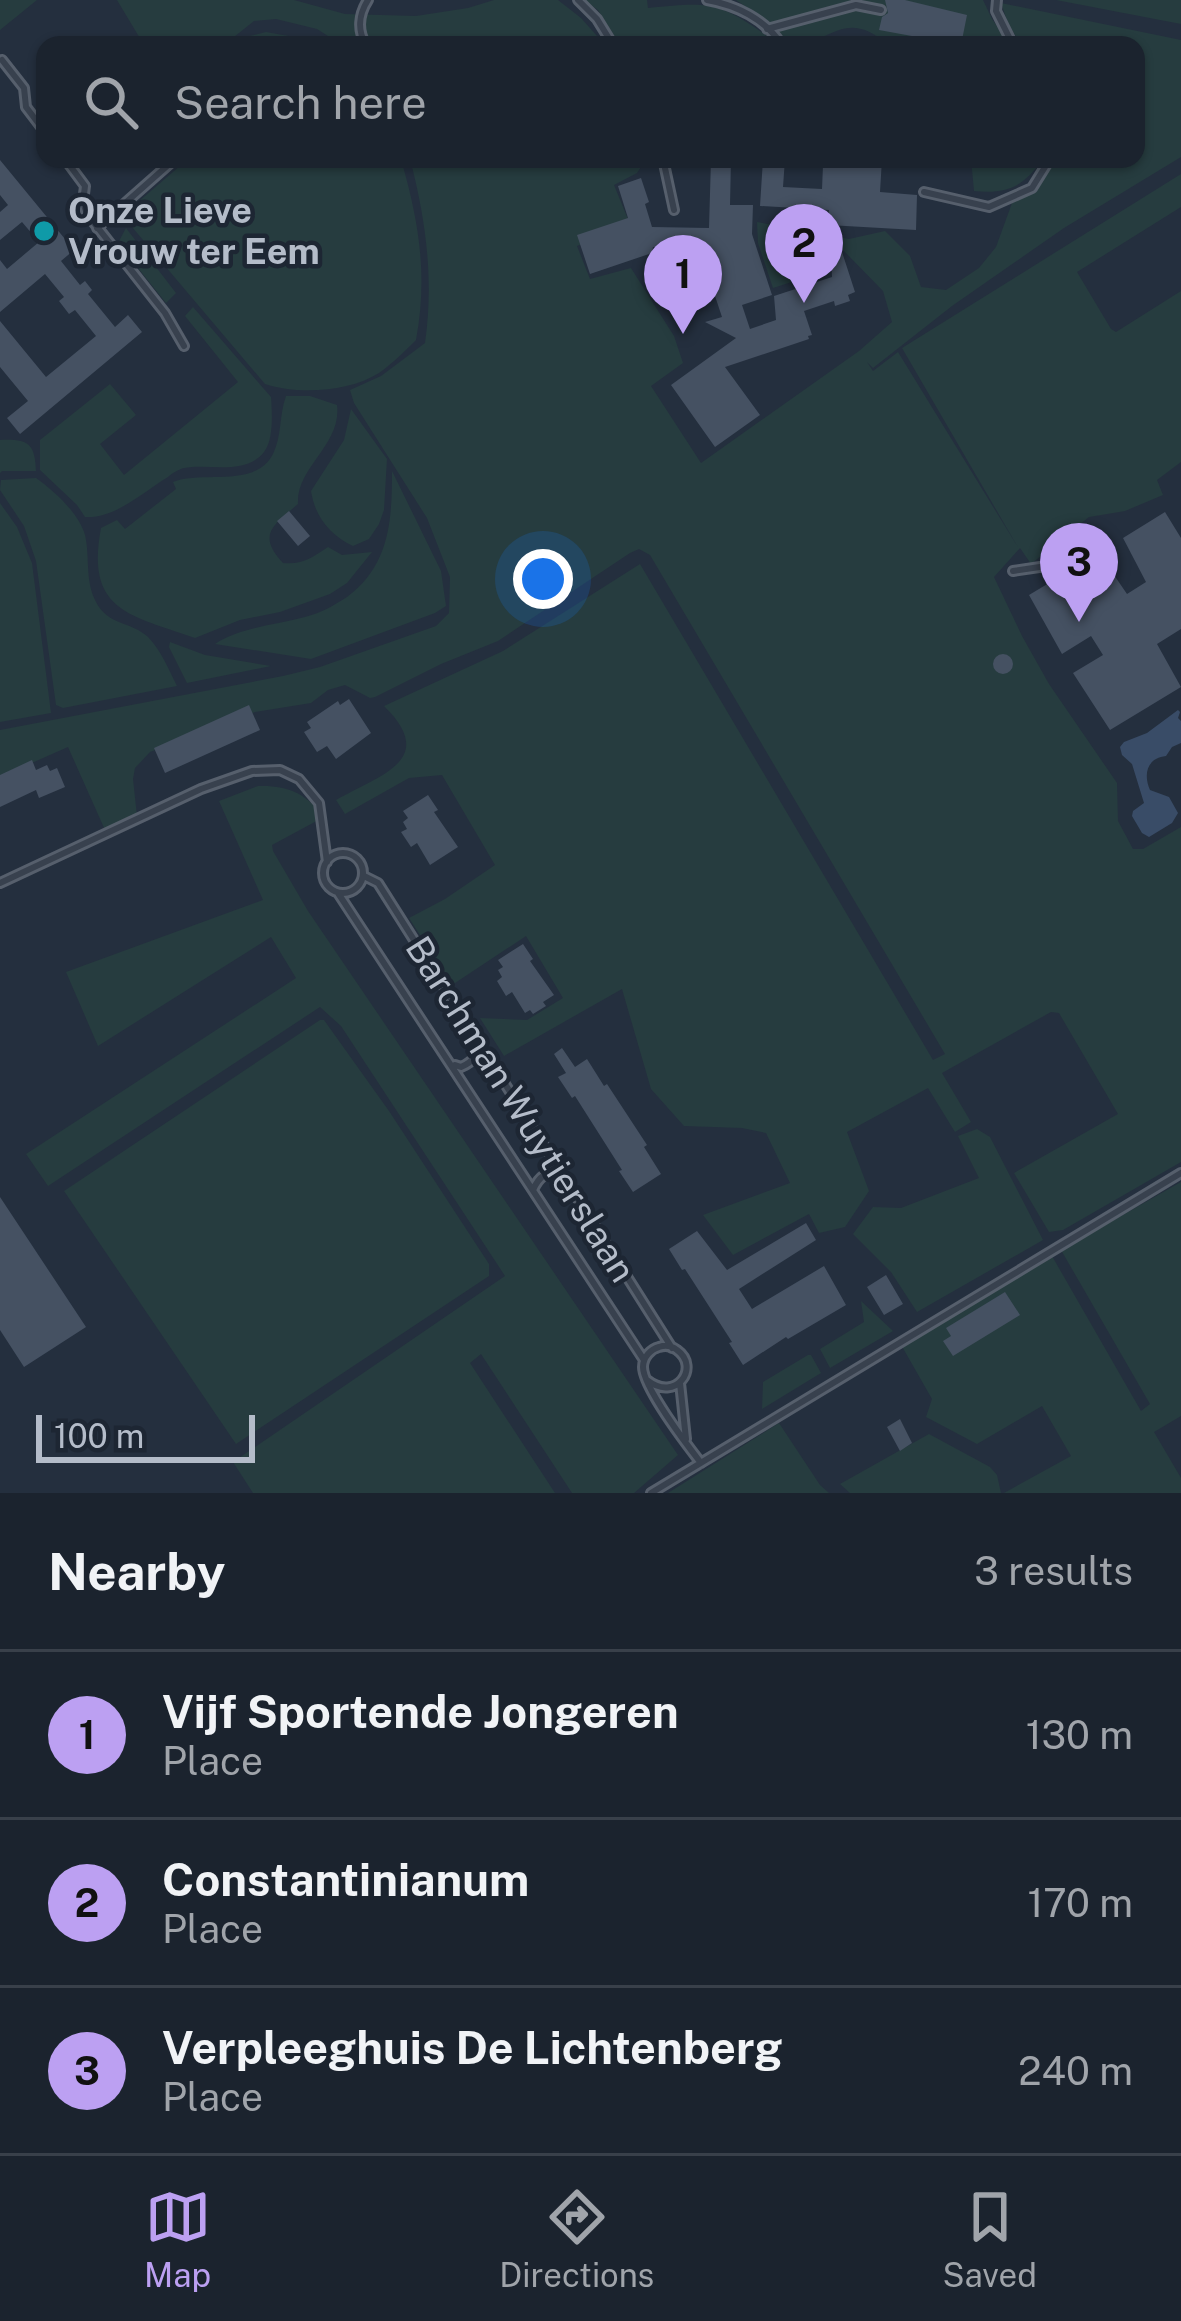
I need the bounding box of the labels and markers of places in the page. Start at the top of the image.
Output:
place label: Onze Lieve Vrouw ter Eem [68,189,320,272]
pin: 2 [765,204,843,303]
marker: Onze Lieve Vrouw ter Eem [31,218,57,244]
pin: 1 [644,235,722,334]
pin: 3 [1040,523,1118,622]

